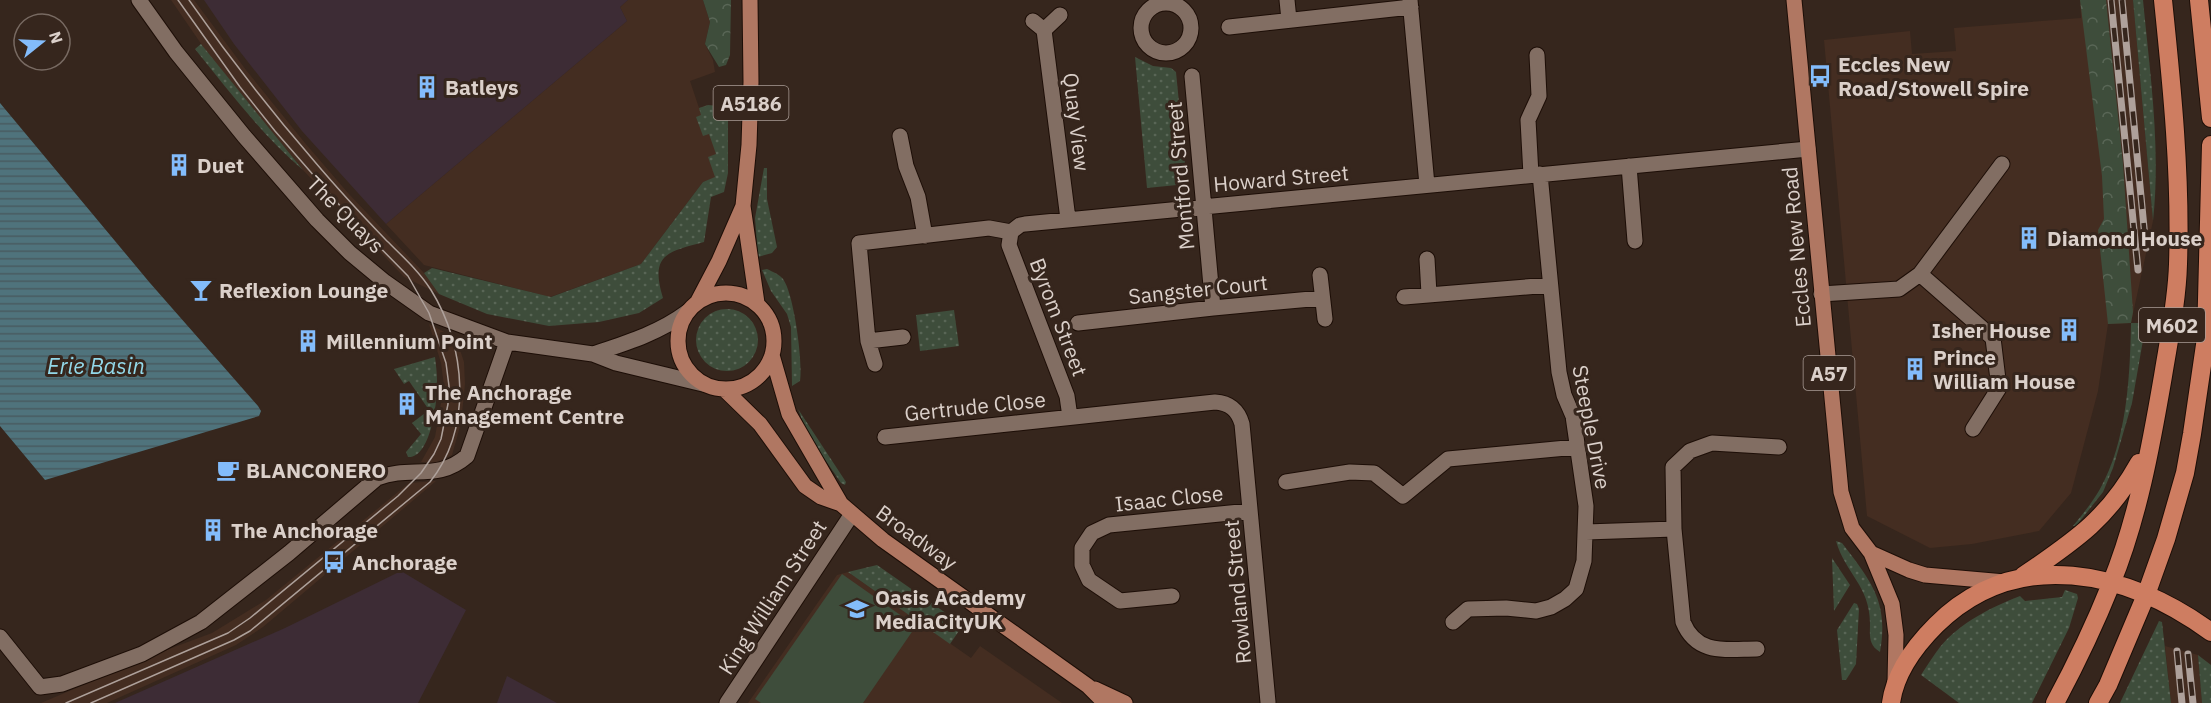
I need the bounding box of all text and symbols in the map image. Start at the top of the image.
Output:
north arrow [12,12,72,72]
text: N [45,29,68,46]
place label: Eccles New Road/Stowell Spire [1838,50,2029,102]
bus stop icon: Eccles New Road/Stowell Spire [1807,63,1833,89]
street label: Quay View [1057,71,1097,173]
place label: Batleys [445,73,519,101]
building icon: Batleys [414,74,440,100]
road number: A5186 [714,86,789,120]
street label: Montford Street [1160,101,1200,251]
place label: Duet [197,151,244,179]
building icon: Duet [166,152,192,178]
street label: Howard Street [1212,158,1350,198]
street label: Eccles New Road [1775,166,1817,328]
street label: The Quays [301,169,391,259]
place label: Diamond House [2047,224,2203,252]
building icon: Diamond House [2016,225,2042,251]
street label: Byrom Street [1024,254,1094,380]
street label: Sangster Court [1127,268,1269,310]
place label: Reflexion Lounge [219,276,388,304]
bar icon: Reflexion Lounge [188,277,214,303]
road number: M602 [2139,308,2205,342]
place label: Isher House [1932,316,2051,344]
building icon: Isher House [2056,317,2082,343]
place label: Millennium Point [326,327,493,355]
building icon: Millennium Point [295,328,321,354]
place label: Prince William House [1933,343,2076,395]
water label: Erie Basin [47,351,145,380]
road number: A57 [1804,356,1854,390]
building icon: Prince William House [1902,356,1928,382]
street label: Steeple Drive [1566,363,1618,491]
place label: The Anchorage Management Centre [425,378,624,430]
street label: Gertrude Close [903,385,1047,427]
building icon: The Anchorage Management Centre [394,391,420,417]
place label: BLANCONERO [246,456,386,484]
cafe icon: BLANCONERO [215,457,241,483]
street label: Isaac Close [1113,478,1225,518]
street label: Broadway [871,498,964,576]
street label: King William Street [711,514,833,680]
place label: The Anchorage [231,516,378,544]
building icon: The Anchorage [200,517,226,543]
street label: Rowland Street [1217,519,1257,665]
place label: Anchorage [352,548,458,576]
bus stop icon: Anchorage [321,549,347,575]
place label: Oasis Academy MediaCityUK [875,583,1026,635]
school or university icon: Oasis Academy MediaCityUK [844,596,870,622]

